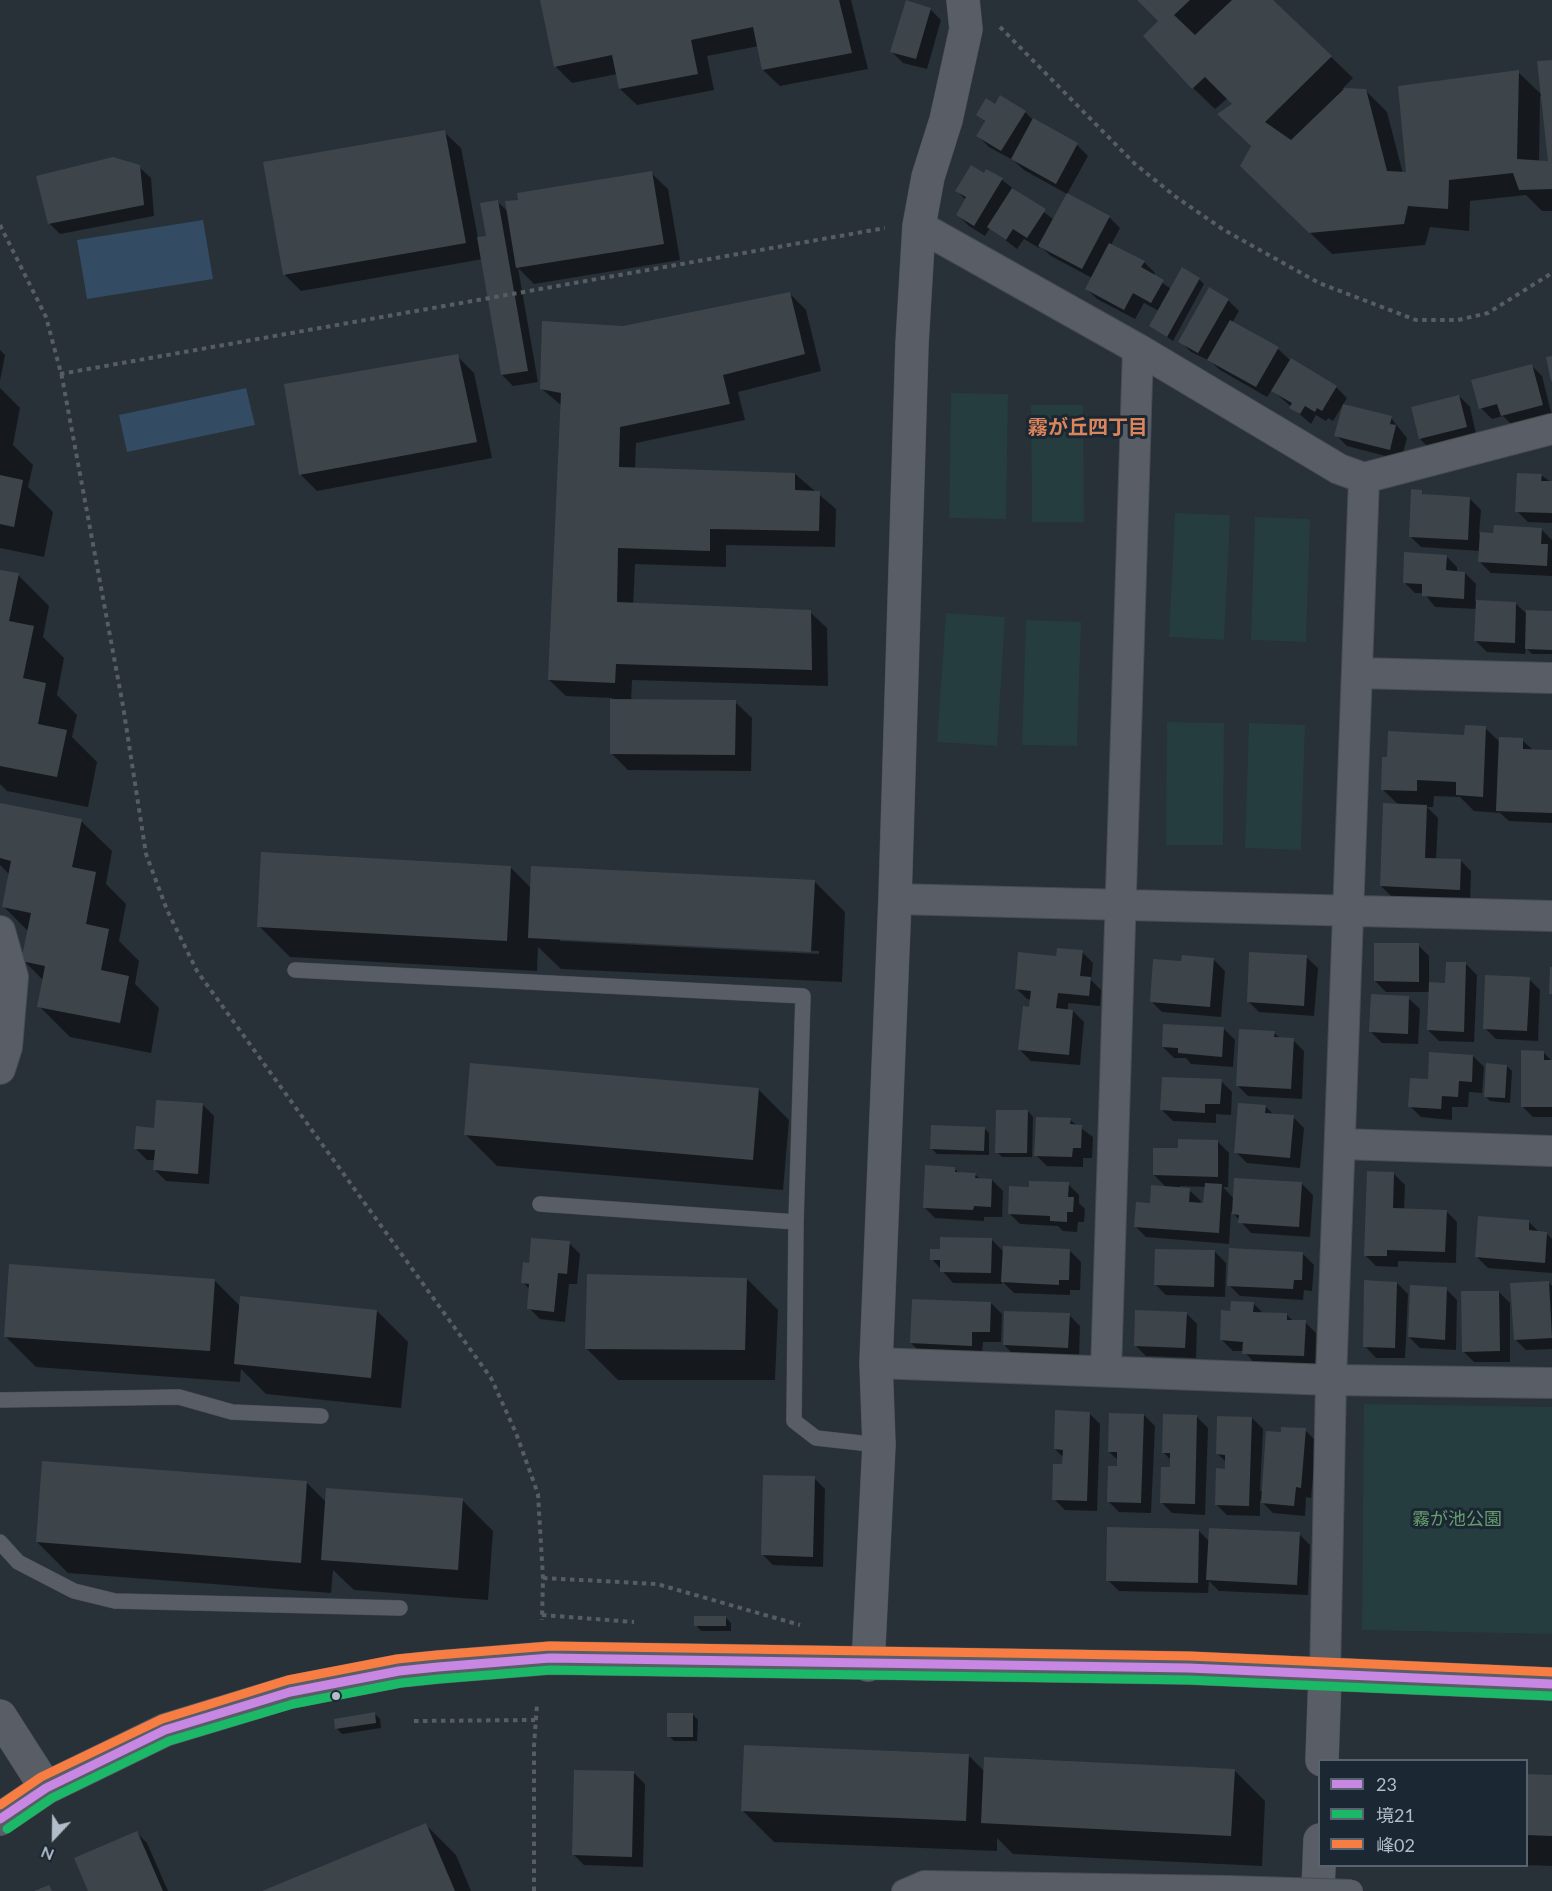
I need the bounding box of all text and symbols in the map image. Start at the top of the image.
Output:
district label: 霧が丘四丁目 [1028,416,1148,440]
park label: 霧が池公園 [1412,1508,1502,1530]
unlabelled marker [330,1690,342,1702]
legend [1318,1759,1528,1867]
text: 23 [1376,1773,1397,1795]
text: 境21 [1376,1804,1415,1826]
north arrow [24,1807,84,1867]
text: 峰02 [1376,1834,1415,1856]
text: N [38,1843,56,1865]

